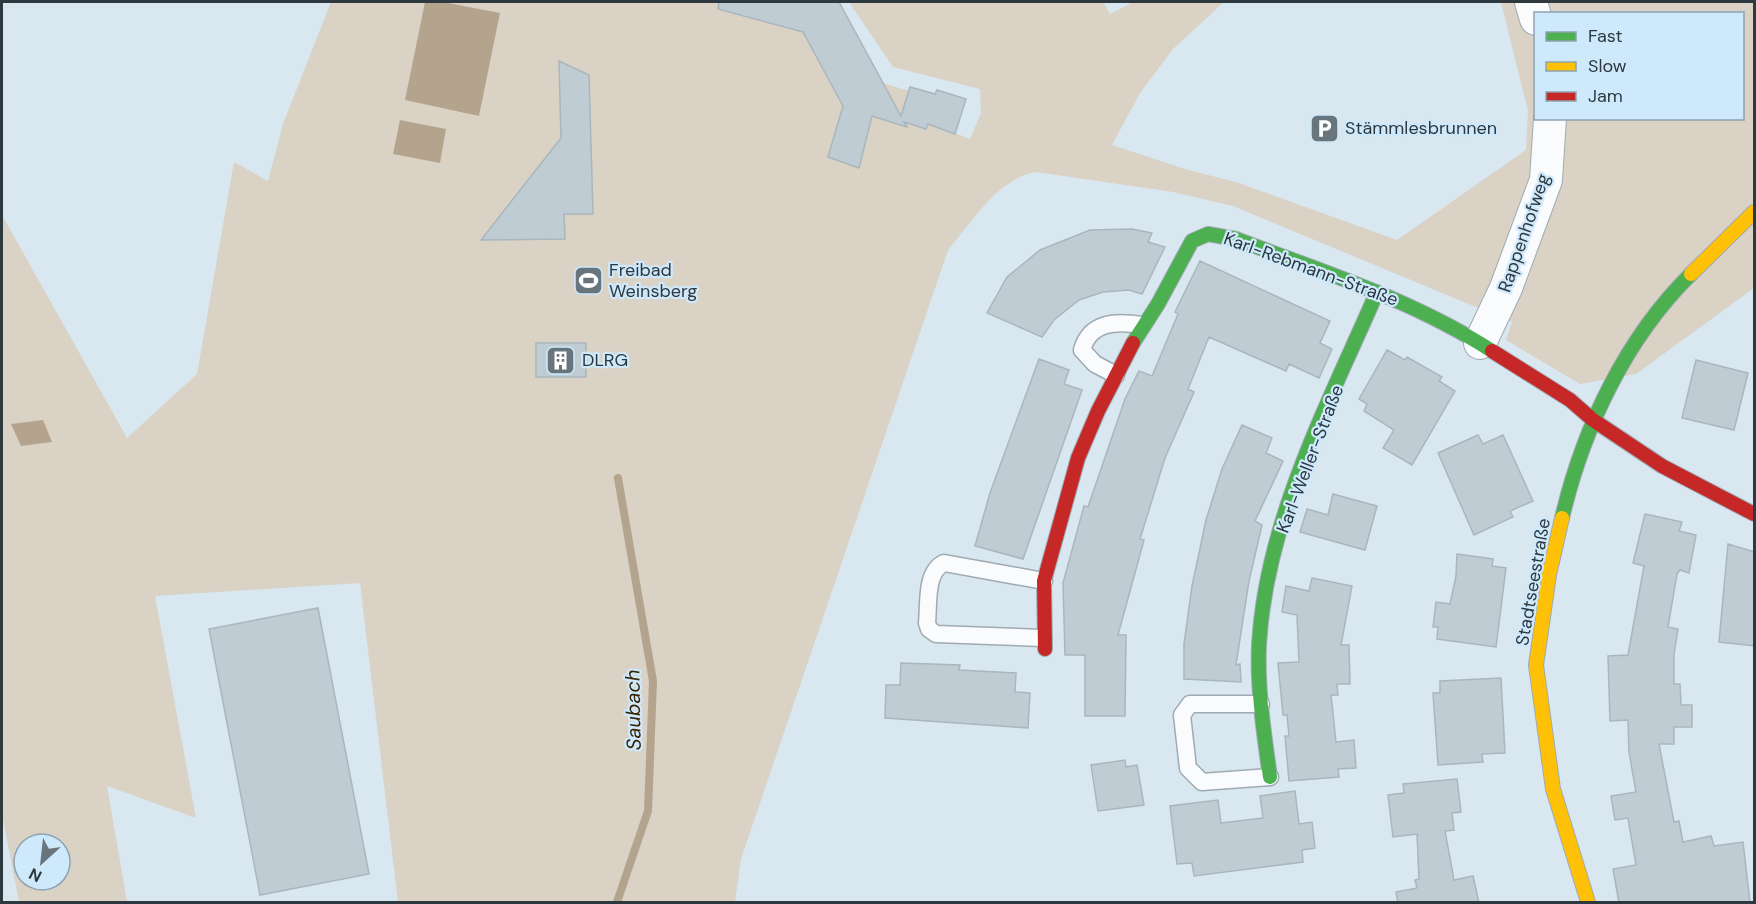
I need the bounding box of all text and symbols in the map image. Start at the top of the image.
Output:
legend [1534,12,1744,120]
text: Fast [1588,24,1623,48]
text: Slow [1588,54,1627,78]
text: Jam [1588,84,1623,108]
parking icon: Stämmlesbrunnen [1308,112,1340,144]
place label: Stämmlesbrunnen [1345,116,1497,140]
street label: Rappenhofweg [1492,170,1556,296]
street label: Karl-Rebmann-Straße [1220,226,1402,312]
place label: Freibad Weinsberg [609,258,697,303]
sports icon: Freibad Weinsberg [572,264,604,296]
building icon: DLRG [545,344,577,376]
place label: DLRG [582,348,628,372]
street label: Karl-Weller-Straße [1271,381,1349,537]
street label: Stadtseestraße [1510,516,1556,648]
water label: Saubach [619,669,647,751]
north arrow [12,832,72,892]
text: N [25,863,45,887]

